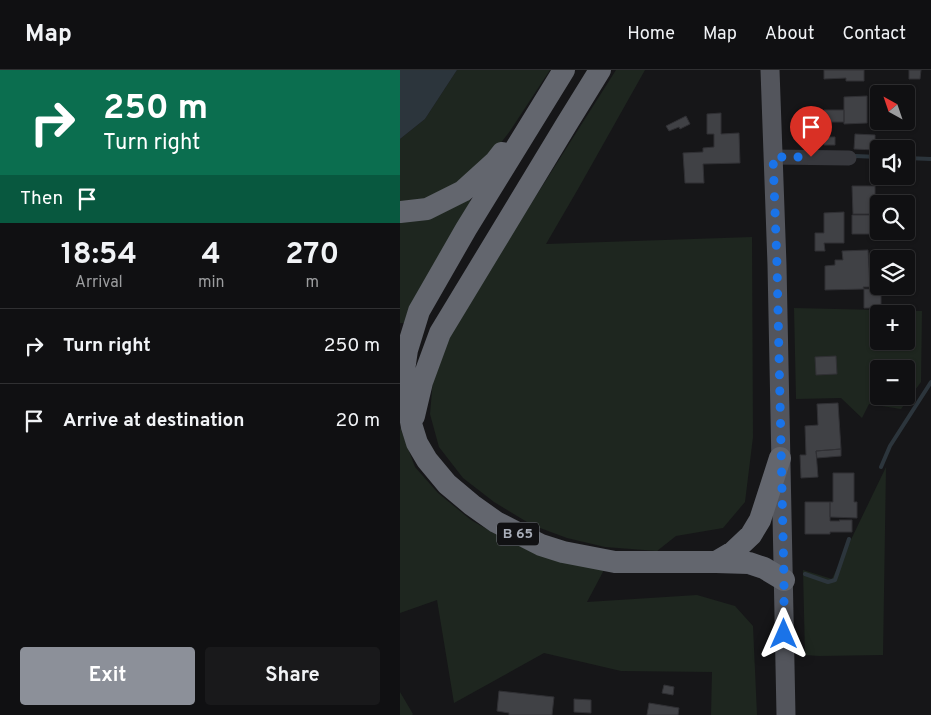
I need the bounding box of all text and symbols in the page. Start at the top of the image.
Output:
text: Map [25,20,72,50]
text: Home [627,23,675,46]
text: Map [703,23,737,46]
text: About [765,23,814,46]
text: Contact [842,23,906,46]
north arrow [870,85,915,130]
map controls [870,85,915,405]
text: 250 m [103,87,208,131]
icon: right [20,90,85,155]
pin [790,106,832,157]
icon: arrive [797,113,825,141]
text: Turn right [103,130,200,157]
button: sound [870,140,915,185]
icon: arrive [73,185,101,213]
text: Then [20,187,63,211]
button: search [870,195,915,240]
text: 18:54 [61,237,137,274]
text: 4 [202,237,221,274]
text: 270 [285,237,339,274]
button: layers [870,250,915,295]
text: Arrival [75,273,123,293]
text: min [198,273,225,293]
text: m [305,273,319,293]
button: + [870,305,915,350]
icon: right [20,332,48,360]
text: Turn right [63,334,151,358]
text: 250 m [324,334,380,358]
button: − [870,360,915,405]
icon: arrive [20,407,48,435]
text: Arrive at destination [63,409,244,433]
text: 20 m [336,409,380,433]
road number: B 65 [497,522,539,546]
position arrow [757,607,809,659]
button: Exit [20,647,195,705]
button: Share [205,647,380,705]

